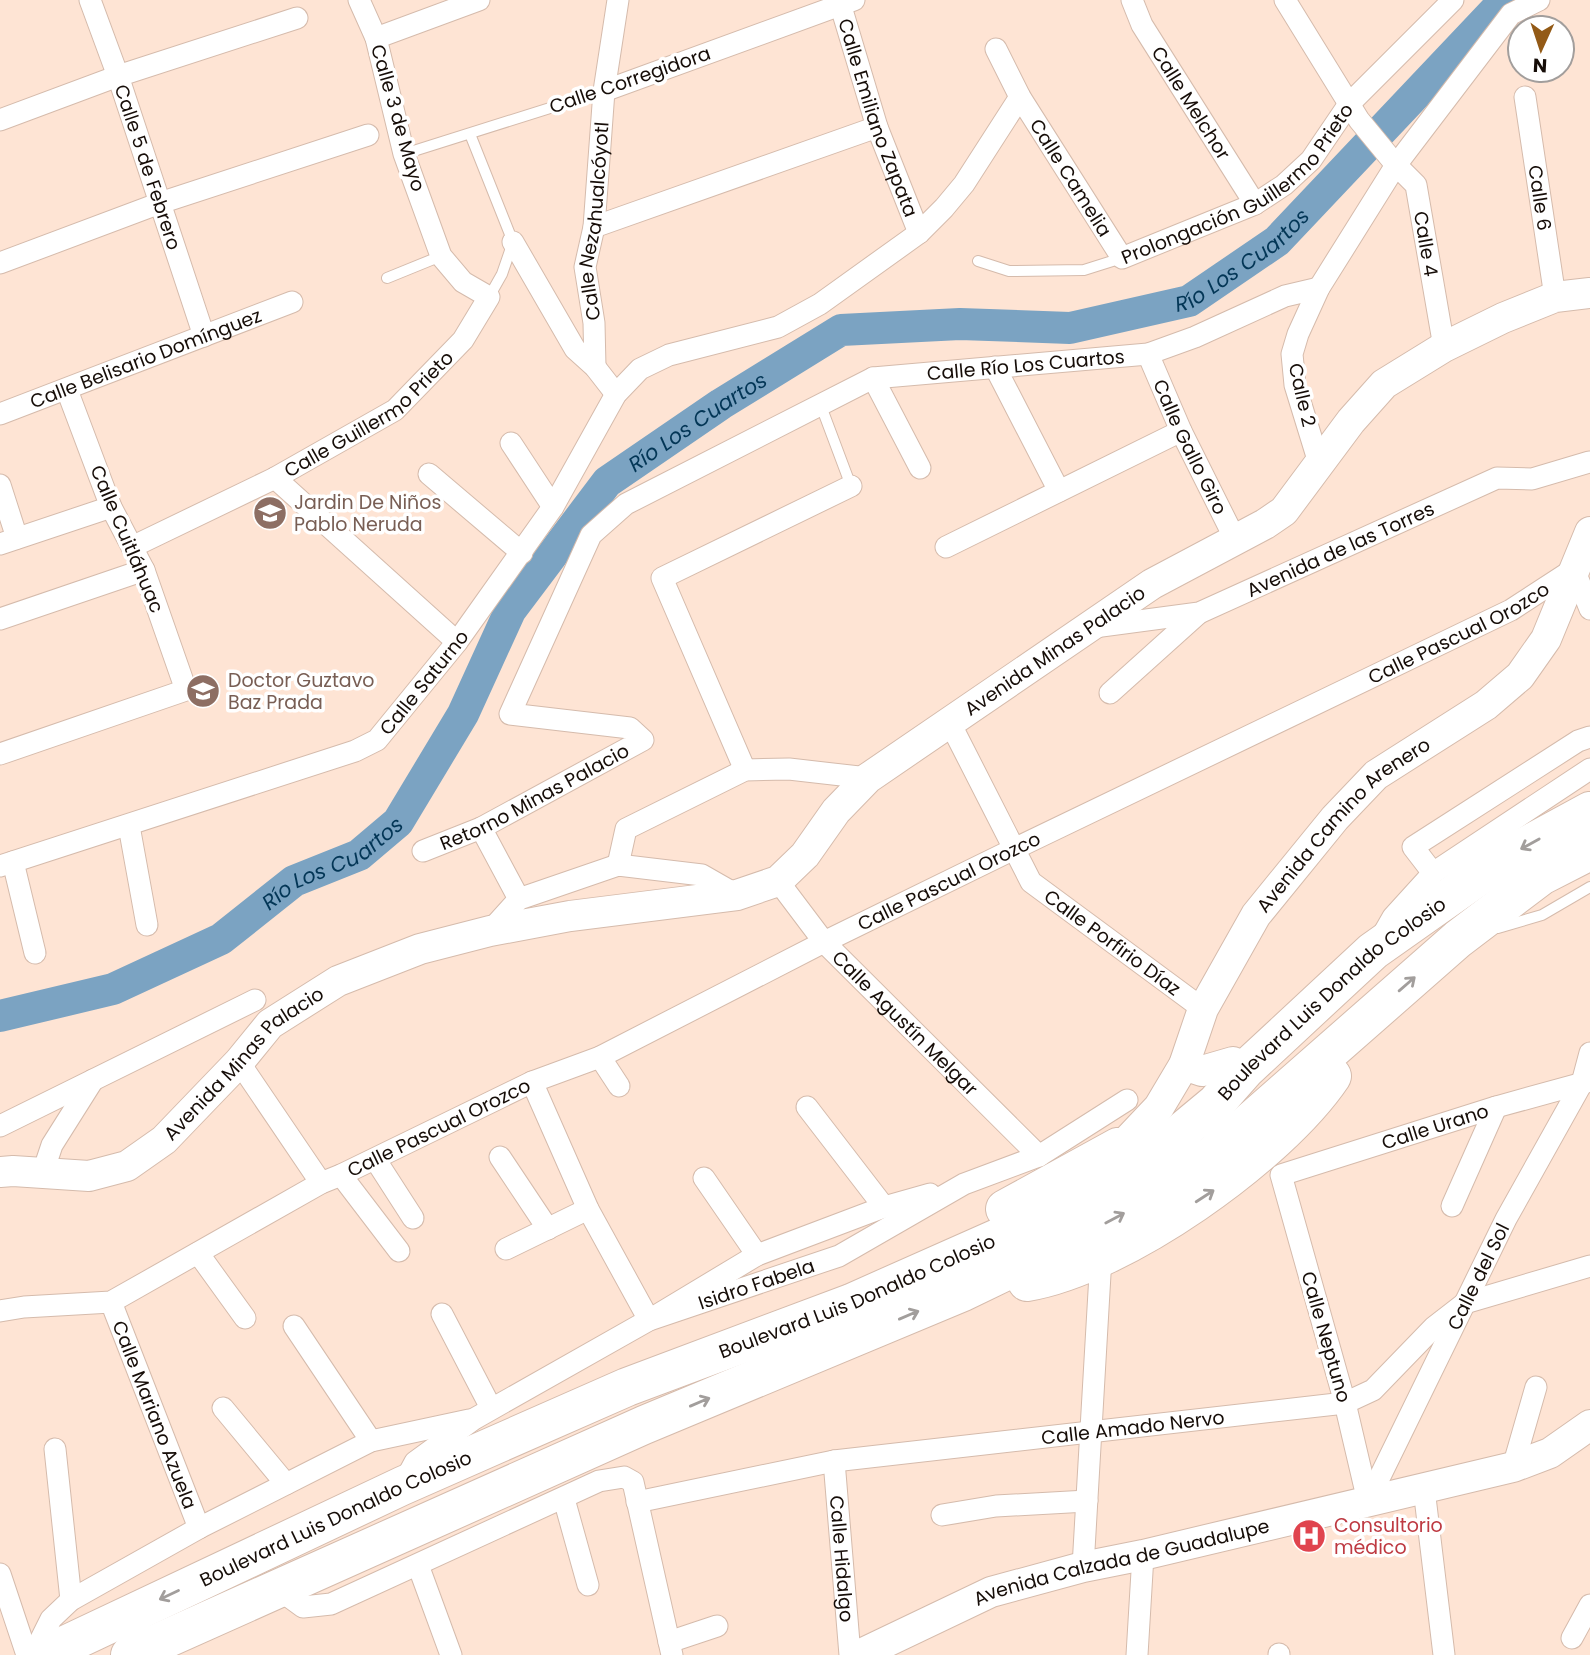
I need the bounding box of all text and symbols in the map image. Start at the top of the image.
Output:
north arrow [1506,14,1576,84]
street label: Calle Emiliano Zapata [832,15,925,221]
street label: Calle Corregidora [546,40,714,120]
street label: Calle 3 de Mayo [364,41,432,195]
street label: Calle Melchor [1145,41,1237,165]
text: N [1532,52,1548,79]
street label: Calle 5 de Febrero [108,81,188,253]
street label: Prolongación Guillermo Prieto [1117,98,1359,270]
street label: Calle Camelia [1024,113,1119,242]
street label: Calle Nezahualcóyotl [572,121,615,322]
street label: Calle 6 [1522,163,1558,232]
water label: Río Los Cuartos [1172,202,1315,318]
street label: Calle 4 [1407,209,1445,278]
street label: Calle Belisario Domínguez [26,301,265,415]
street label: Calle Río Los Cuartos [926,343,1126,387]
street label: Calle Guillermo Prieto [279,344,459,484]
street label: Calle 2 [1282,360,1322,430]
water label: Río Los Cuartos [622,365,772,478]
street label: Calle Gallo Giro [1147,375,1234,519]
street label: Calle Cuitláhuac [84,461,170,617]
place label: Jardin De Niños Pablo Neruda [294,489,441,538]
school or university icon: Jardin De Niños Pablo Neruda [251,494,289,532]
street label: Avenida de las Torres [1242,495,1439,603]
street label: Calle Pascual Orozco [1363,575,1555,690]
street label: Avenida Minas Palacio [959,579,1150,722]
street label: Calle Saturno [373,624,475,741]
place label: Doctor Guztavo Baz Prada [228,667,375,716]
school or university icon: Doctor Guztavo Baz Prada [184,672,222,710]
street label: Avenida Camino Arenero [1250,731,1435,918]
street label: Retorno Minas Palacio [436,737,634,857]
water label: Río Los Cuartos [255,810,409,916]
street label: Calle Pascual Orozco [853,825,1045,937]
one-way arrow [1520,838,1541,851]
street label: Calle Porfirio Díaz [1039,883,1186,1002]
street label: Boulevard Luis Donaldo Colosio [1211,890,1451,1106]
street label: Calle Agustín Melgar [826,944,984,1102]
one-way arrow [1398,976,1416,992]
street label: Avenida Minas Palacio [157,980,329,1146]
street label: Calle Pascual Orozco [343,1071,535,1183]
street label: Calle Urano [1378,1097,1492,1156]
one-way arrow [1195,1189,1215,1203]
one-way arrow [1104,1210,1125,1224]
street label: Calle del Sol [1440,1218,1516,1335]
street label: Boulevard Luis Donaldo Colosio [715,1227,1000,1365]
street label: Isidro Fabela [695,1252,818,1316]
street label: Calle Neptuno [1294,1268,1358,1406]
one-way arrow [898,1307,920,1320]
street label: Calle Mariano Azuela [106,1317,204,1513]
one-way arrow [688,1395,710,1408]
street label: Calle Amado Nervo [1040,1403,1226,1451]
street label: Boulevard Luis Donaldo Colosio [195,1444,476,1593]
street label: Calle Hidalgo [823,1494,861,1623]
street label: Avenida Calzada de Guadalupe [969,1512,1272,1612]
place label: Consultorio médico [1334,1512,1443,1561]
hospital icon: Consultorio médico [1290,1517,1328,1555]
one-way arrow [159,1590,180,1603]

